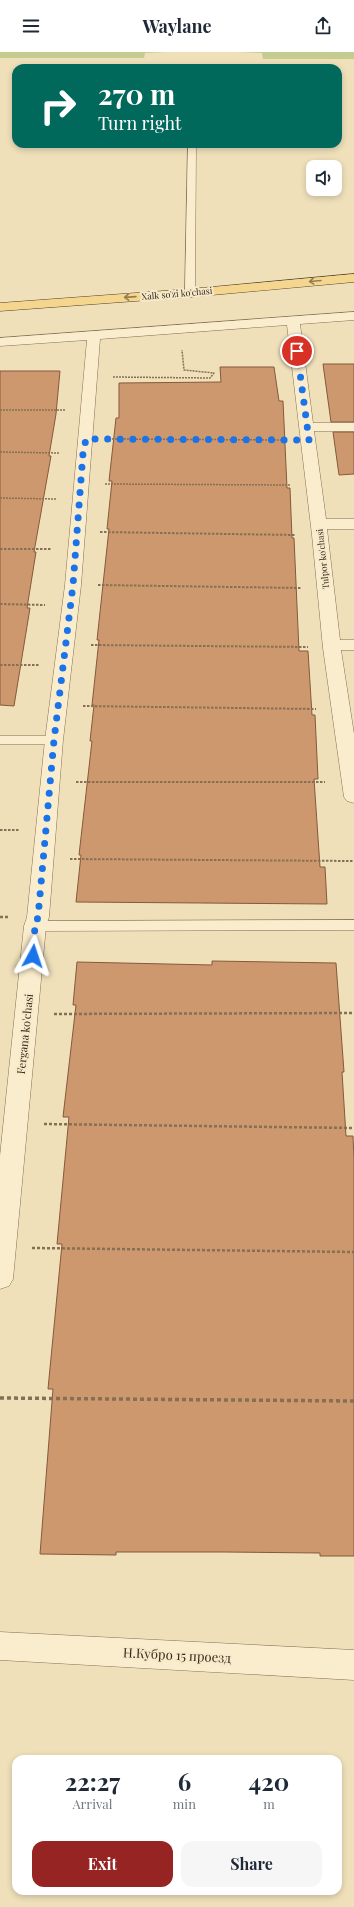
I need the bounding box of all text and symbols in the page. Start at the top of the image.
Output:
text: Waylane [142,14,212,38]
icon: menu [20,15,42,37]
icon: share [312,15,334,37]
text: 270 m [98,75,175,112]
icon: right [32,80,84,132]
text: Turn right [98,111,181,135]
map controls [306,160,342,196]
button: sound [306,160,342,196]
one-way arrow [309,277,322,285]
street label: Xalk so'zi ko'chasi [141,284,213,302]
one-way arrow [124,294,137,301]
pin [280,334,314,368]
icon: arrive [286,340,308,362]
street label: Tulpor ko'chasi [313,528,331,590]
position arrow [12,935,54,977]
street label: Fergana ko'chasi [13,993,36,1075]
street label: Н.Кубро 15 проезд [122,1643,232,1666]
text: 22:27 [65,1765,120,1797]
text: 6 [178,1765,191,1797]
text: 420 [249,1765,289,1797]
text: Arrival [72,1795,112,1812]
text: min [173,1795,196,1812]
text: m [263,1795,275,1812]
button: Exit [32,1841,173,1887]
button: Share [181,1841,322,1887]

